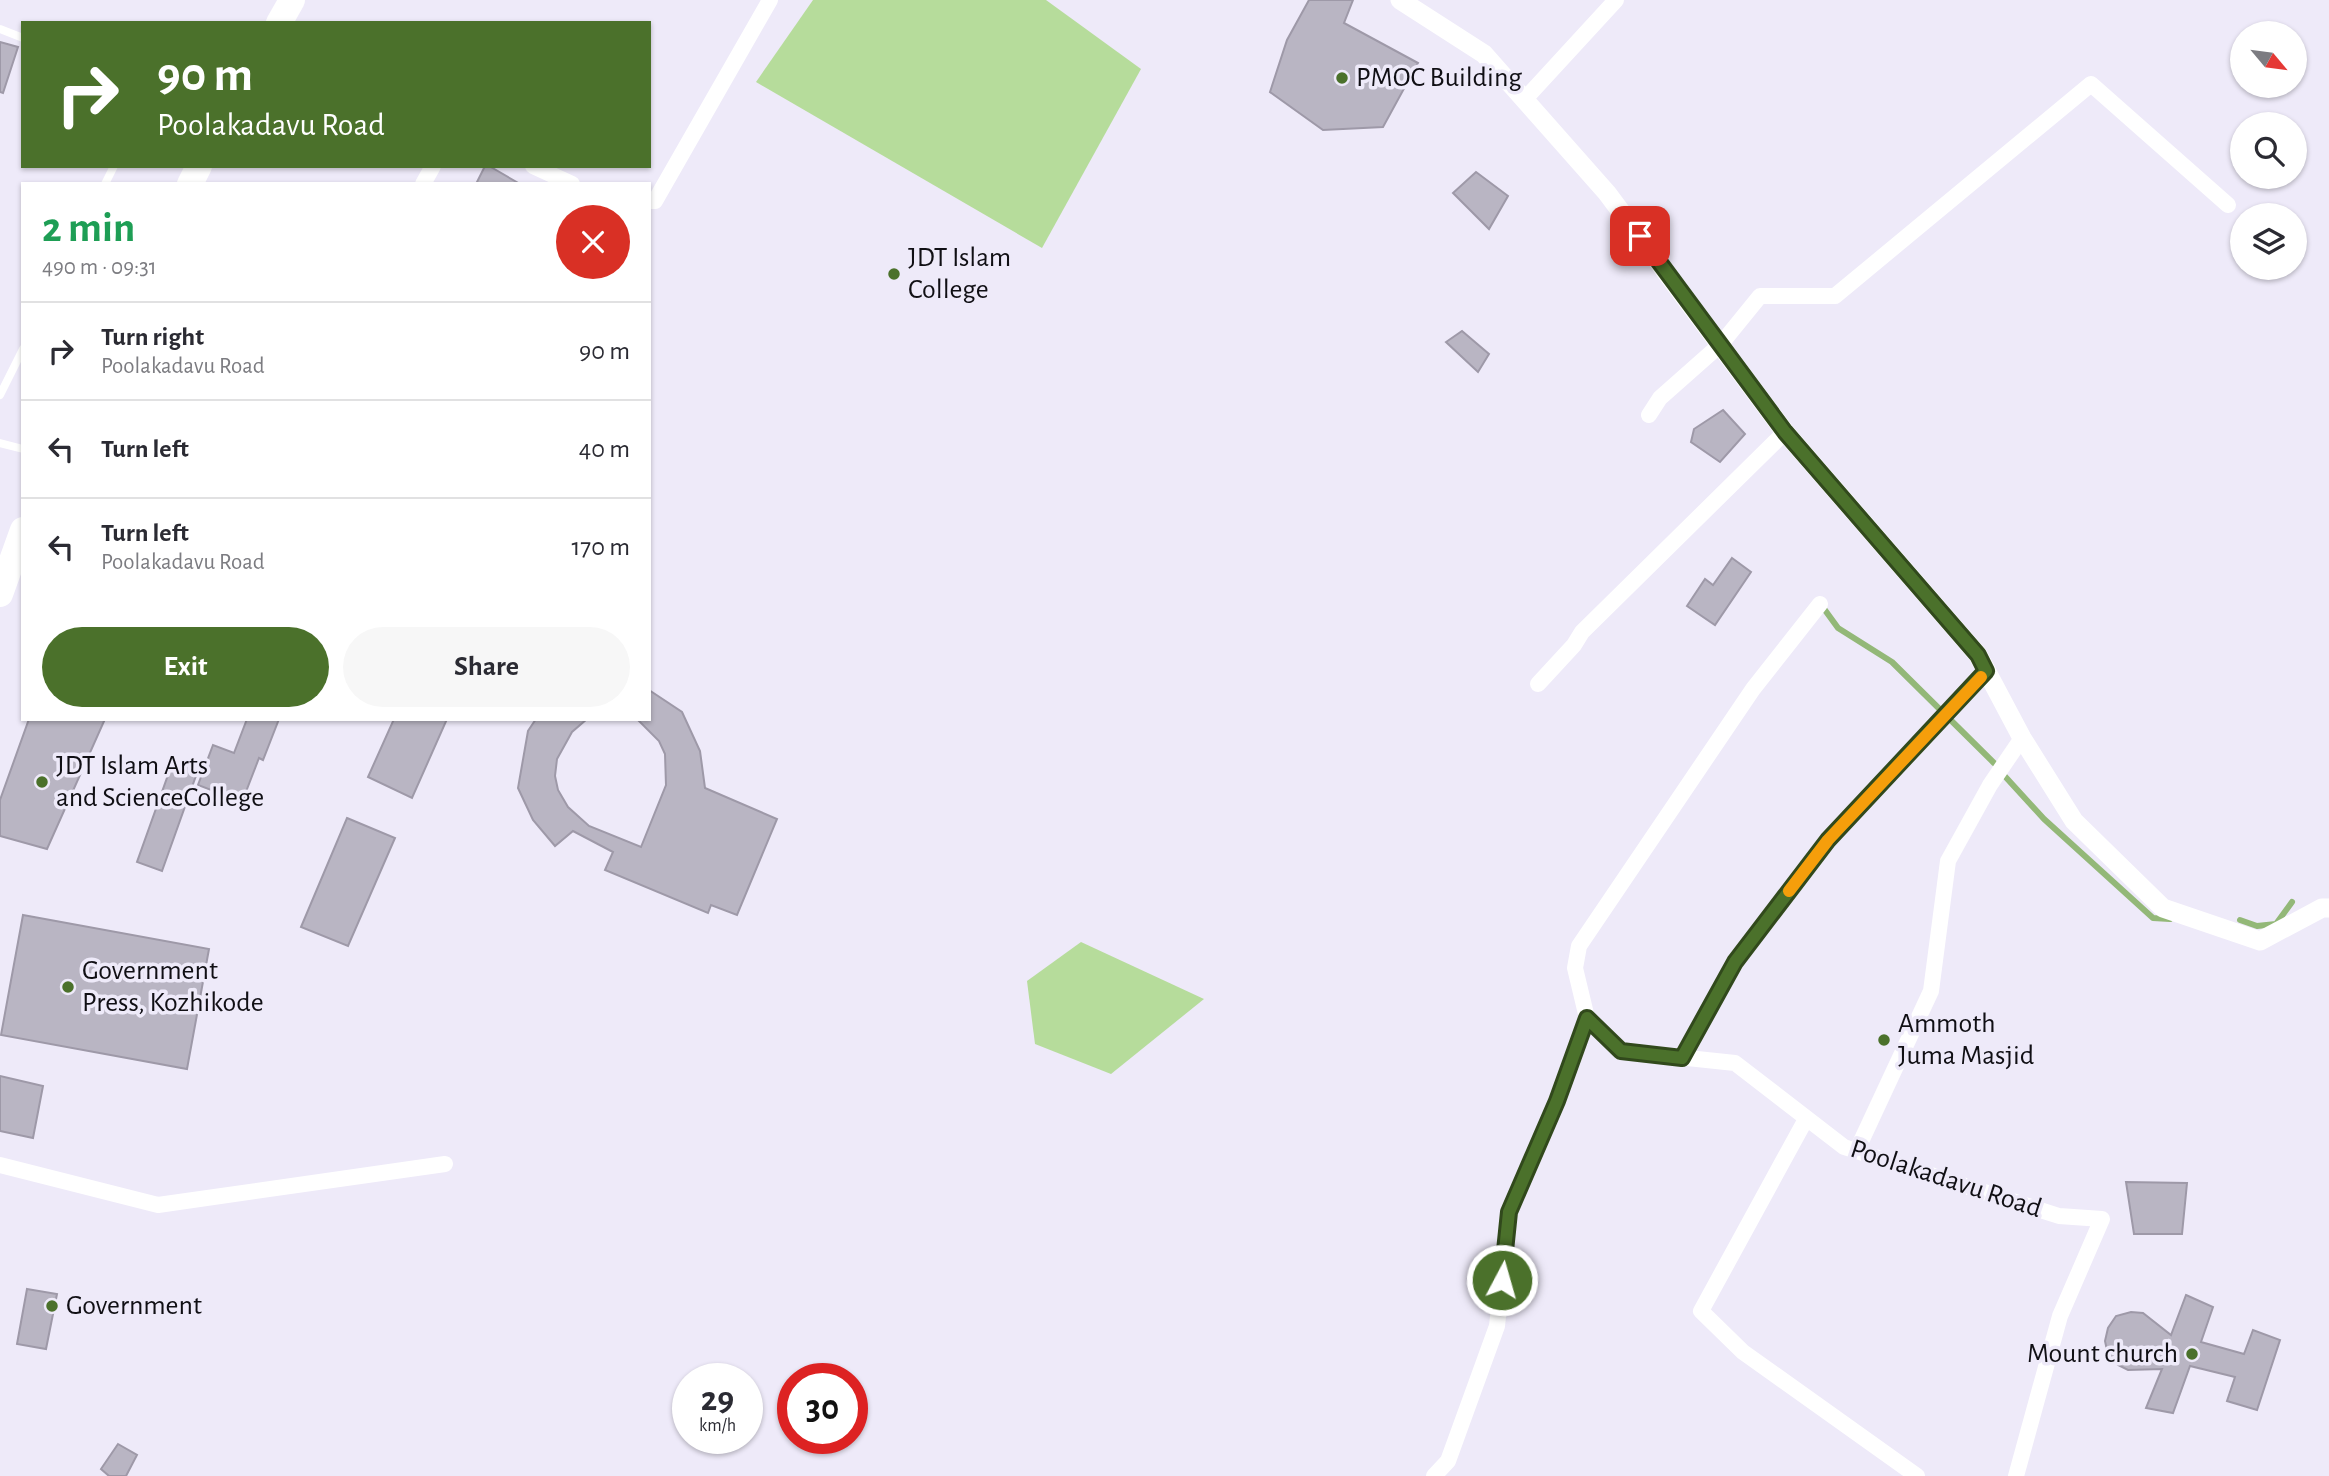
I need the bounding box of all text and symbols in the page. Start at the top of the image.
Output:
north arrow [2230,21,2306,98]
map controls [2230,21,2307,280]
icon: right [42,49,133,140]
text: 90 m [157,51,253,100]
place label: PMOC Building [1356,64,1522,92]
marker: PMOC Building [1334,70,1350,86]
text: Poolakadavu Road [157,109,385,141]
button: search [2230,112,2307,189]
button: layers [2230,203,2307,280]
button: close [556,205,630,279]
pin [1610,206,1670,266]
text: 2 min [42,207,135,249]
icon: arrive [1621,217,1659,255]
place label: JDT Islam College [908,244,1011,304]
text: 490 m · 09:31 [42,256,157,279]
marker: JDT Islam College [886,266,902,282]
text: Turn right [101,324,204,350]
icon: right [42,332,80,370]
text: 90 m [579,338,630,364]
text: Poolakadavu Road [101,355,265,378]
icon: left [42,430,80,468]
text: Turn left [101,436,189,462]
text: 40 m [579,436,630,462]
text: Turn left [101,520,189,546]
icon: left [42,528,80,566]
text: 170 m [571,534,630,560]
text: Poolakadavu Road [101,551,265,574]
button: Exit [42,627,329,707]
button: Share [343,627,630,707]
place label: JDT Islam Arts and ScienceCollege [56,752,264,812]
marker: JDT Islam Arts and ScienceCollege [34,774,50,790]
place label: Government Press, Kozhikode [82,957,264,1017]
marker: Government Press, Kozhikode [60,979,76,995]
place label: Ammoth Juma Masjid [1898,1010,2034,1070]
marker: Ammoth Juma Masjid [1876,1032,1892,1048]
street label: Poolakadavu Road [1847,1135,2045,1223]
position arrow [1465,1243,1539,1317]
place label: Government [66,1292,202,1320]
marker: Government [44,1298,60,1314]
place label: Mount church [2027,1340,2178,1368]
marker: Mount church [2184,1346,2200,1362]
speed limit sign: 30 [777,1363,868,1454]
text: 29 [701,1382,734,1417]
text: km/h [699,1417,736,1435]

